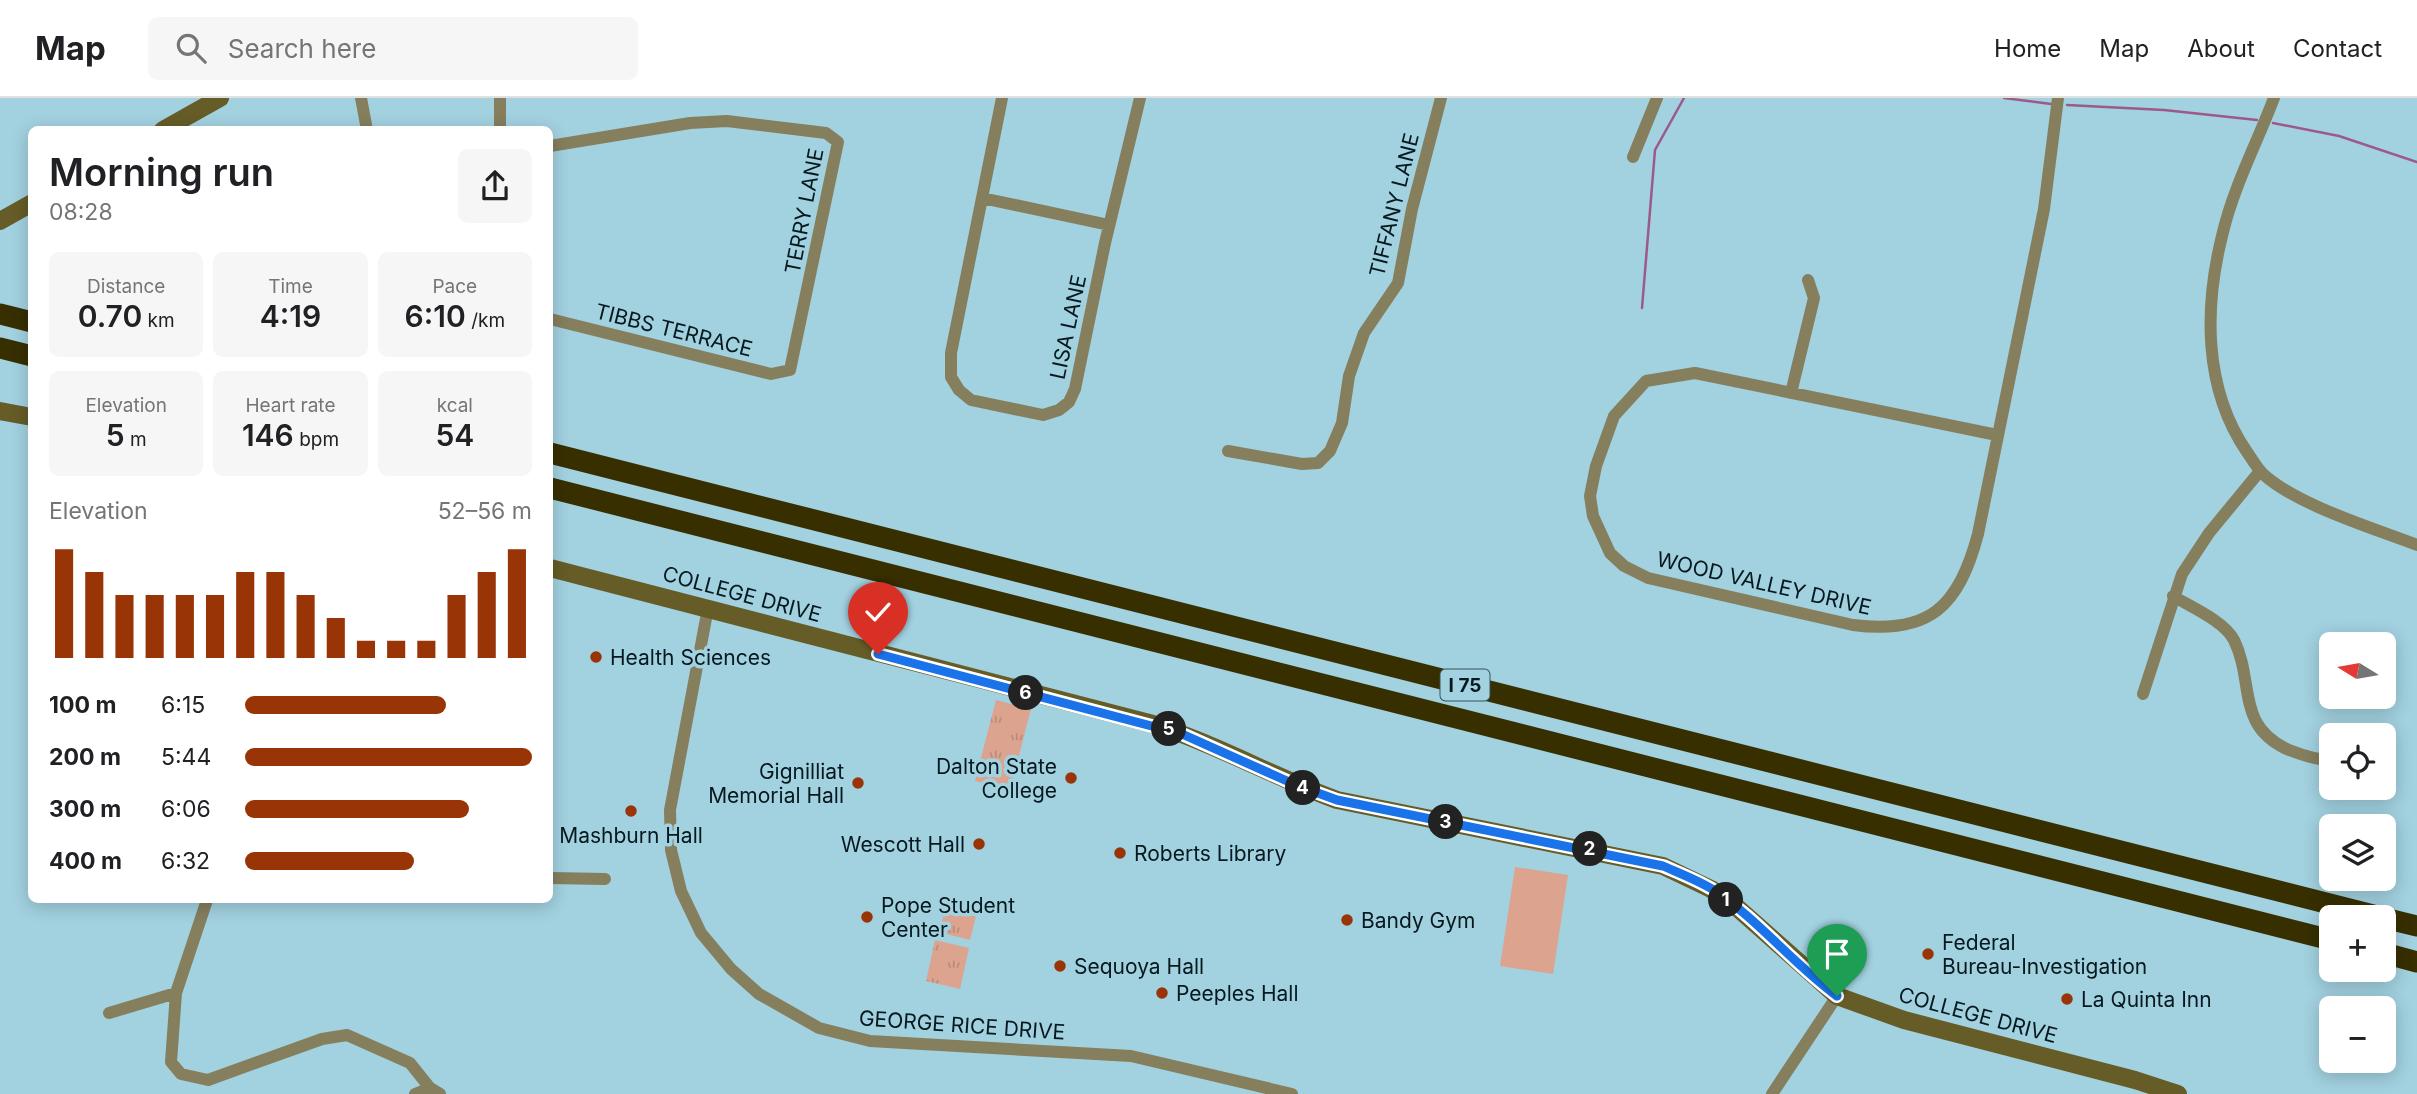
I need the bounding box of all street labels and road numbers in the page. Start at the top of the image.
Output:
street label: TIFFANY LANE [1364,130,1424,280]
street label: TERRY LANE [780,146,828,276]
street label: LISA LANE [1045,272,1091,382]
street label: TIBBS TERRACE [593,298,755,362]
street label: WOOD VALLEY DRIVE [1654,546,1874,620]
street label: COLLEGE DRIVE [660,561,824,627]
road number: I 75 [1440,670,1490,700]
street label: COLLEGE DRIVE [1896,982,2060,1048]
street label: GEORGE RICE DRIVE [858,1005,1066,1045]

